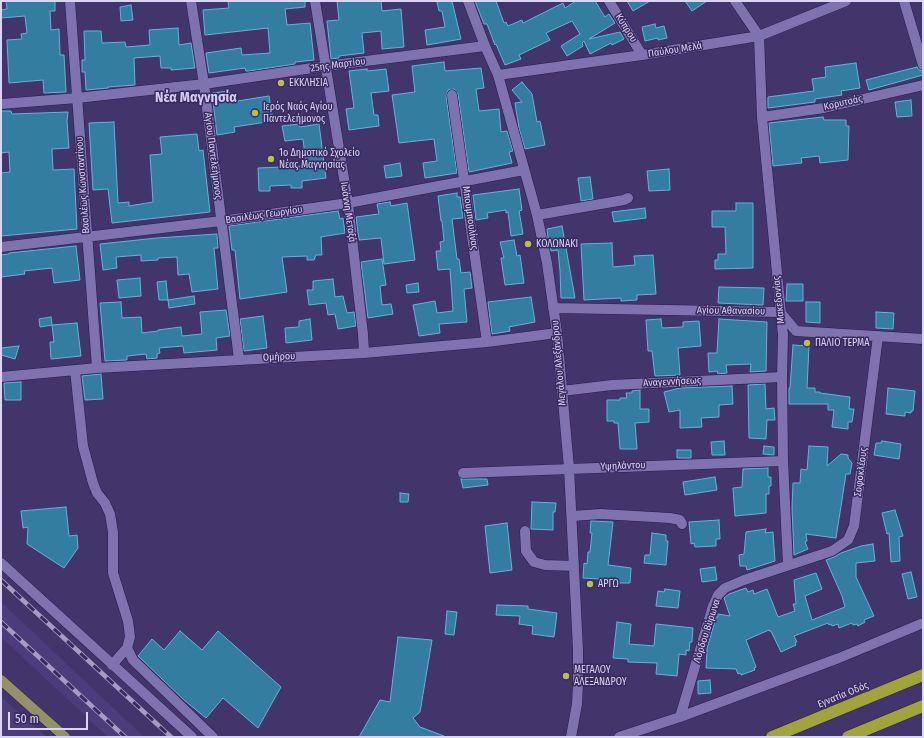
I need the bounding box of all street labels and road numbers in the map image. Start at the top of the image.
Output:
street label: Κύπρου [613,12,639,44]
street label: Παύλου Μελά [647,40,703,60]
street label: 25ης Μαρτίου [310,55,366,75]
street label: Κορυτσάς [823,93,863,113]
street label: Αγίου Παντελεήμονος [202,112,224,200]
street label: Βασιλέως Κωνσταντίνου [74,136,92,234]
street label: Ιωάννη Μεταξά [338,181,358,243]
street label: Μπουμπουλίνας [460,185,480,251]
street label: Βασιλέως Γεωργίου [225,204,303,226]
street label: Μακεδονίας [771,276,787,324]
street label: Αγίου Αθανασίου [697,304,765,318]
street label: Μεγάλου Αλεξάνδρου [549,320,569,406]
street label: Ομήρου [262,350,296,364]
street label: Αναγεννήσεως [643,374,701,390]
street label: Σοφοκλέους [852,447,870,497]
street label: Υψηλάντου [600,459,646,473]
street label: Λόρδου Βύρωνα [691,598,723,664]
street label: Εγνατία Οδός [816,679,870,711]

